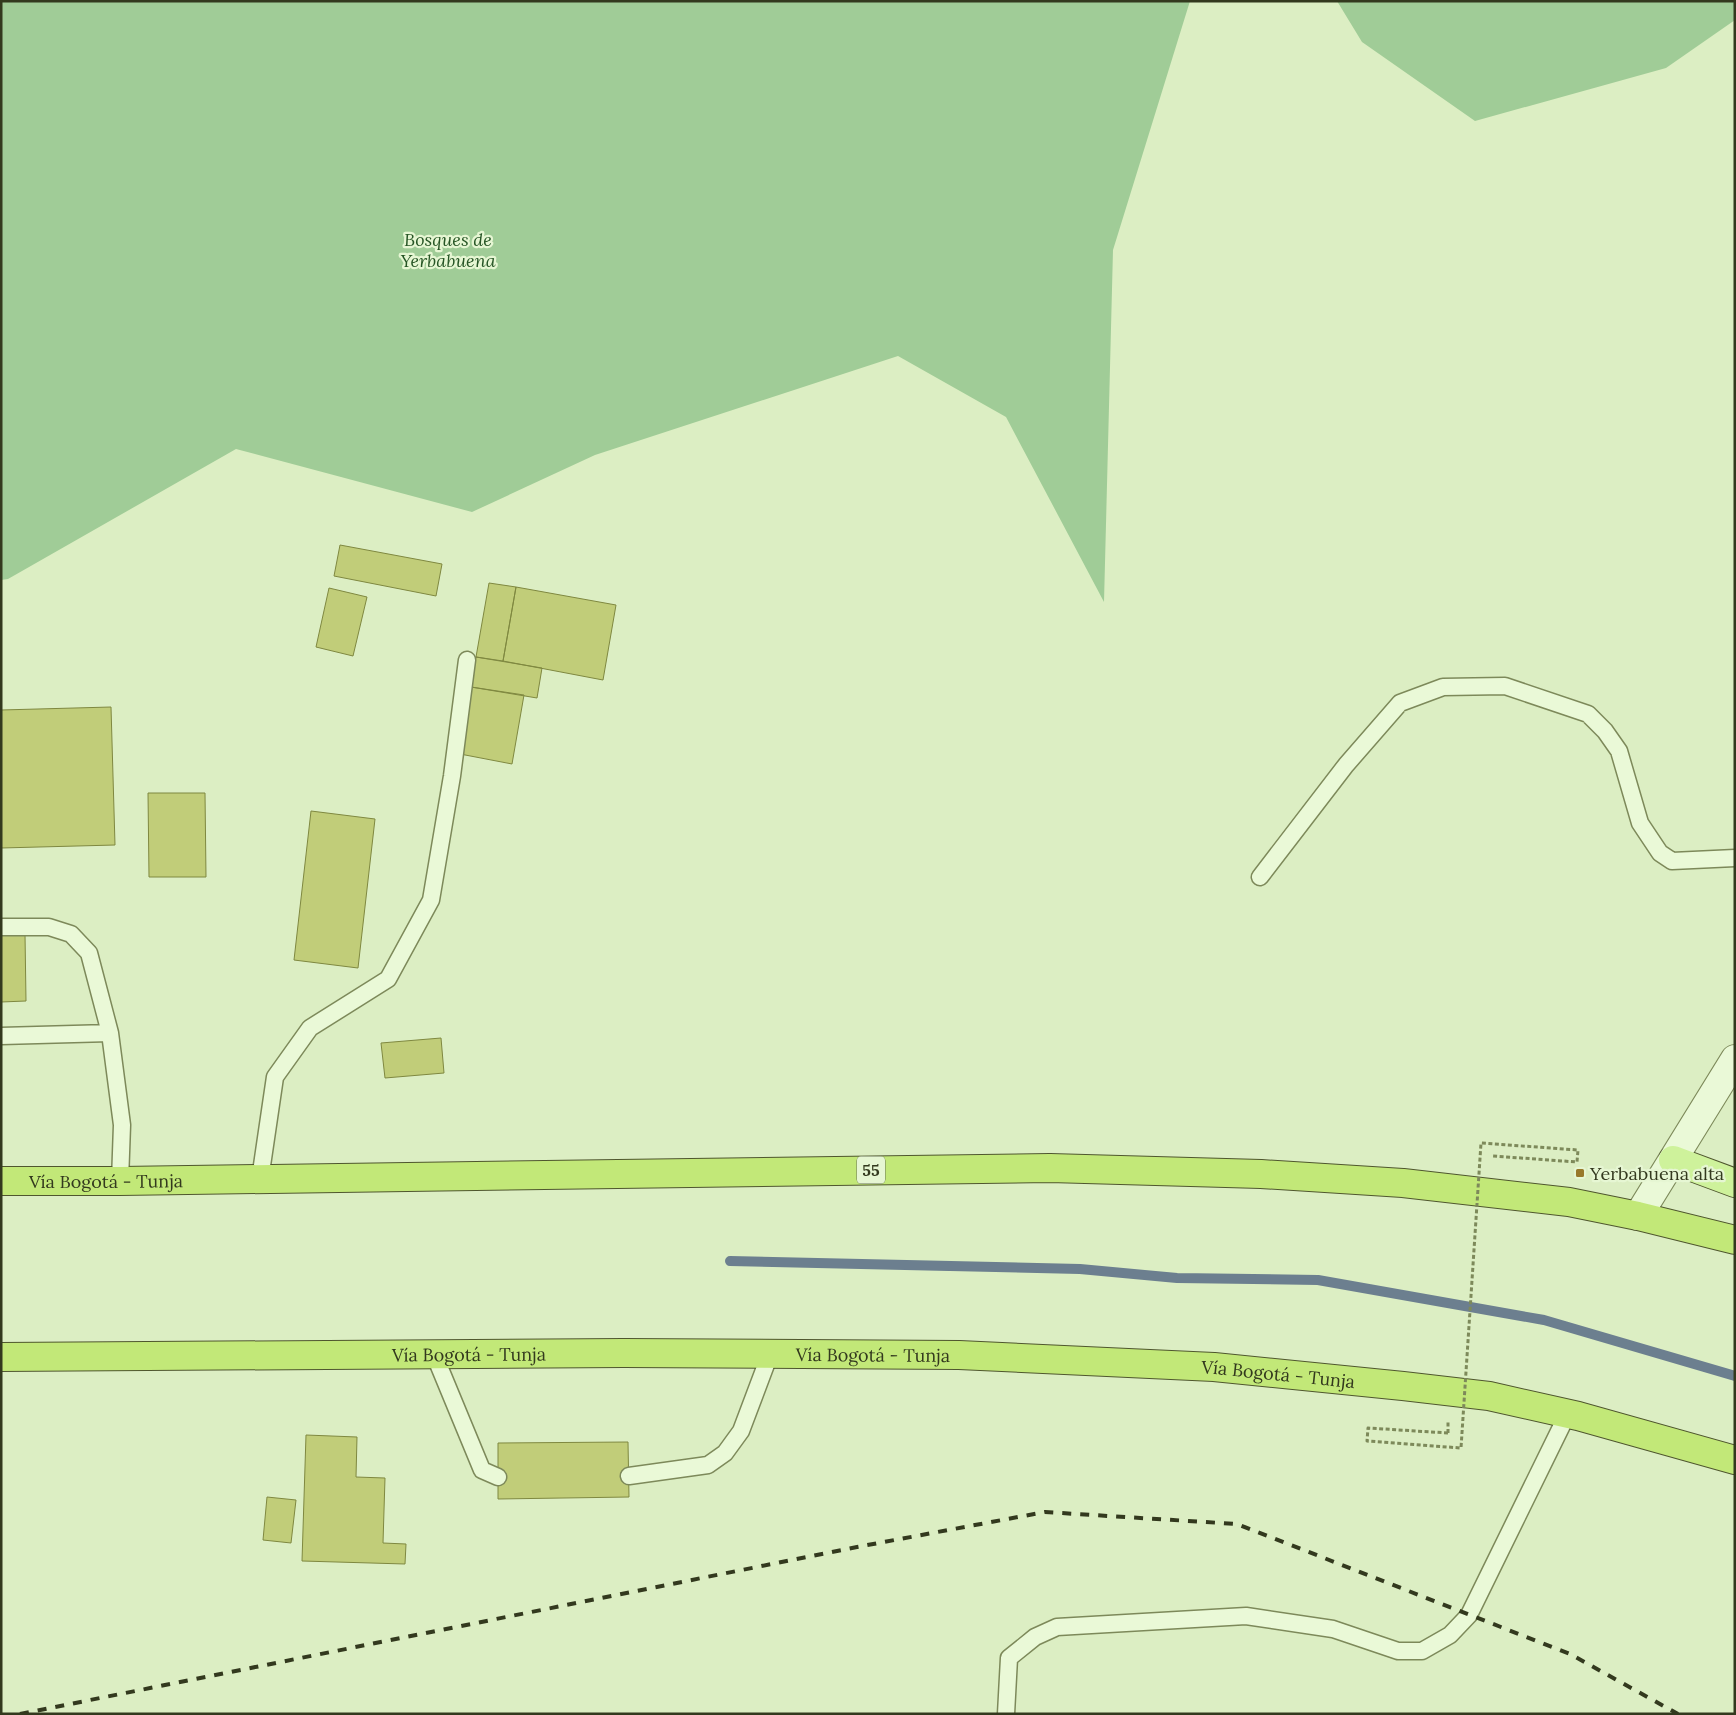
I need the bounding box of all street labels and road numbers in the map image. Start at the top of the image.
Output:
road number: 55 [857,1156,885,1184]
street label: Vía Bogotá - Tunja [28,1169,183,1193]
street label: Vía Bogotá - Tunja [391,1342,546,1366]
street label: Vía Bogotá - Tunja [795,1343,950,1366]
street label: Vía Bogotá - Tunja [1200,1355,1356,1393]

